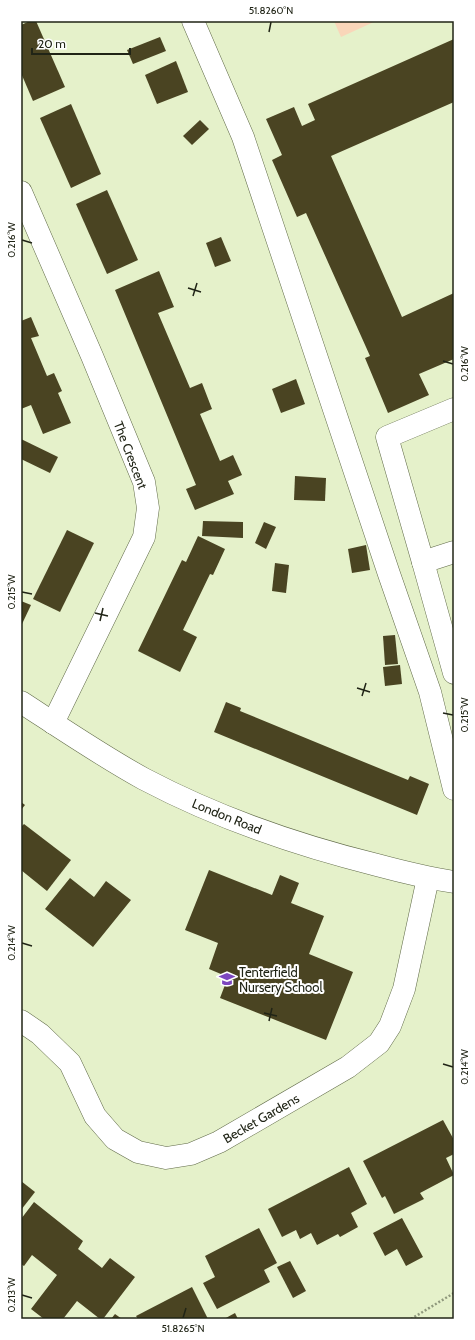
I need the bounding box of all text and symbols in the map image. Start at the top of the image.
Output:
text: 51.8260°N [249,4,293,17]
scale bar [32,30,130,56]
text: 20 m [38,36,66,51]
text: 0.216°W [5,222,18,258]
text: 0.216°W [458,346,471,382]
street label: The Crescent [111,419,151,492]
text: 0.215°W [5,574,18,610]
text: 0.215°W [458,697,471,733]
street label: London Road [190,795,264,837]
text: 0.214°W [5,925,18,961]
place label: Tenterfield Nursery School [239,964,322,995]
school or university icon: Tenterfield Nursery School [218,970,236,988]
text: 0.214°W [458,1049,471,1085]
street label: Becket Gardens [220,1089,302,1146]
text: 0.213°W [5,1277,18,1313]
text: 51.8265°N [161,1322,205,1335]

